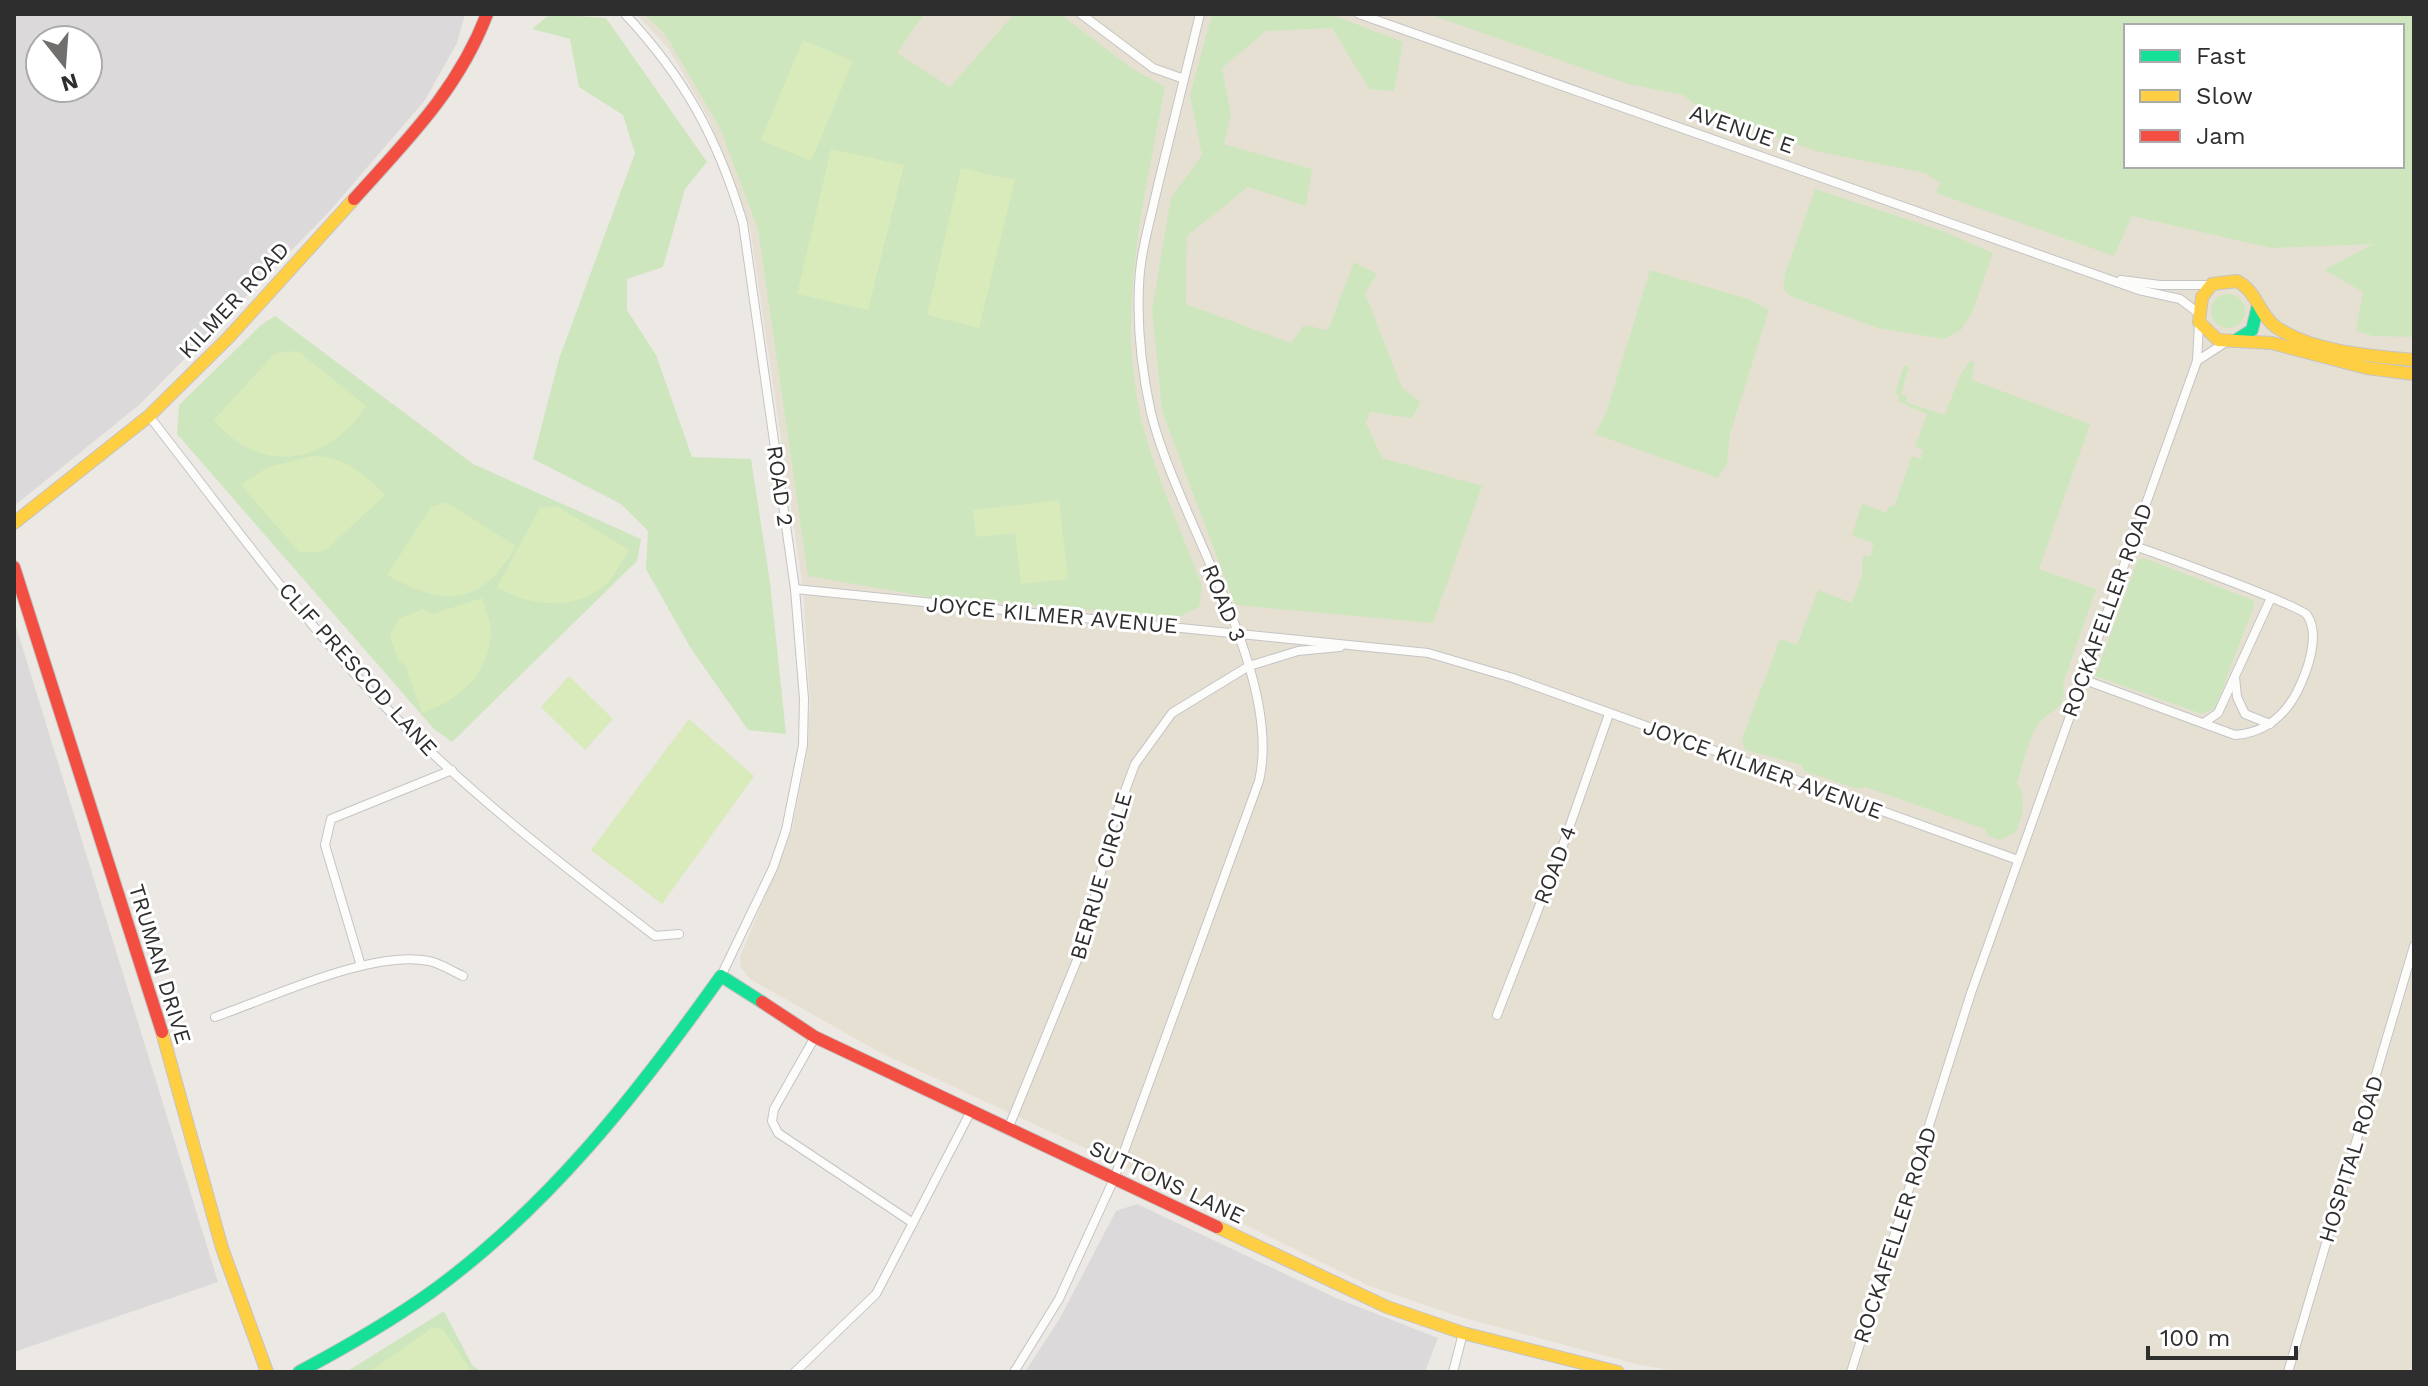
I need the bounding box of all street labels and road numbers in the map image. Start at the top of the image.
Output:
street label: AVENUE E [1686,99,1798,159]
street label: KILMER ROAD [174,237,294,363]
street label: ROAD 2 [762,444,798,528]
street label: ROCKAFELLER ROAD [2057,500,2157,720]
street label: ROAD 3 [1197,561,1251,645]
street label: CLIF PRESCOD LANE [274,577,442,761]
street label: JOYCE KILMER AVENUE [925,592,1179,638]
street label: JOYCE KILMER AVENUE [1640,714,1886,824]
street label: BERRUE CIRCLE [1065,789,1137,963]
street label: ROAD 4 [1529,822,1581,908]
street label: TRUMAN DRIVE [124,881,196,1047]
street label: HOSPITAL ROAD [2314,1072,2388,1246]
street label: ROCKAFELLER ROAD [1848,1124,1942,1346]
street label: SUTTONS LANE [1086,1135,1248,1229]

